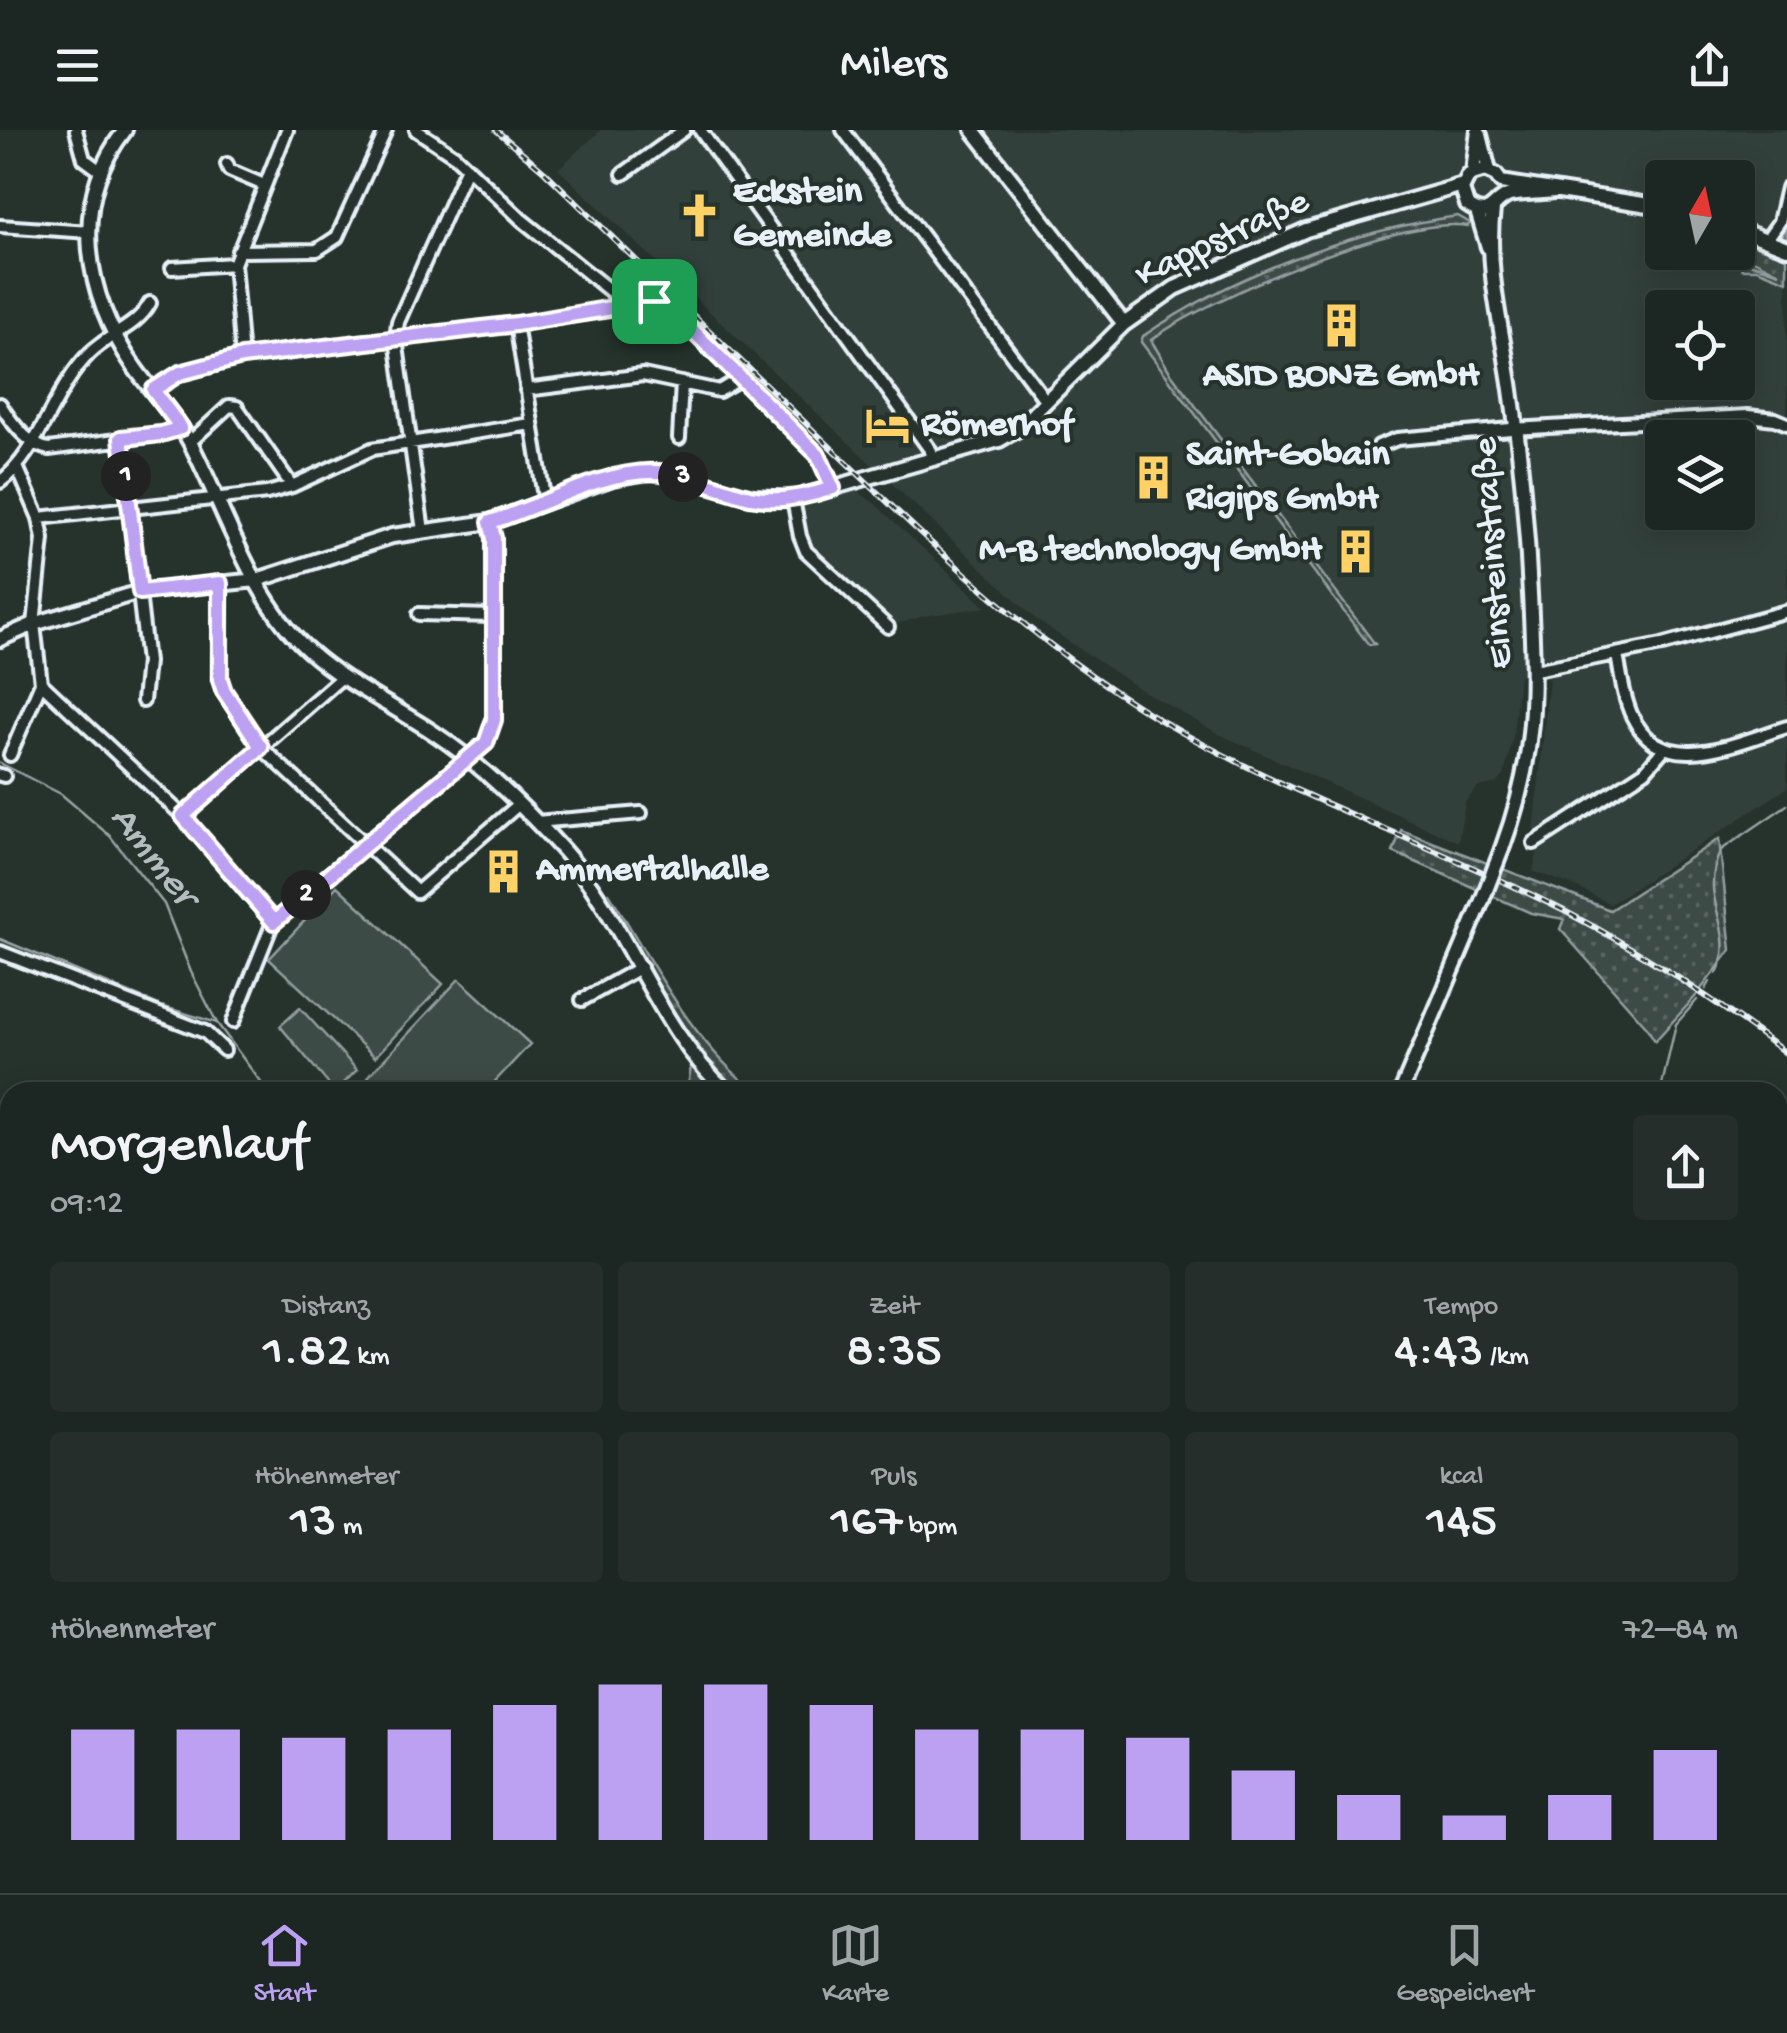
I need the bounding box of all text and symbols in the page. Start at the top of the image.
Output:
icon: menu [50,38,105,93]
icon: share [1682,38,1737,93]
text: Milers [840,39,947,92]
north arrow [1645,160,1755,270]
map controls [1645,160,1755,530]
place label: Eckstein Gemeinde [733,171,893,259]
street label: Kappstraße [1129,181,1317,299]
church icon: Eckstein Gemeinde [676,191,724,239]
pin [612,259,697,344]
icon: arrive [627,274,682,329]
button: locate [1645,290,1755,400]
building icon: ASID BONZ GmbH [1317,301,1365,349]
place label: ASID BONZ GmbH [1202,355,1480,399]
hotel icon: Römerhof [864,402,912,450]
place label: Römerhof [921,404,1076,448]
button: layers [1645,420,1755,530]
place label: Saint-Gobain Rigips GmbH [1186,434,1391,522]
street label: Einsteinstraße [1465,435,1525,670]
pin: 1 [101,451,151,501]
pin: 3 [658,452,708,502]
building icon: Saint-Gobain Rigips GmbH [1129,454,1177,502]
text: 1 [120,459,132,492]
text: 3 [676,460,690,493]
building icon: M-B technology GmbH [1331,527,1379,575]
place label: M-B technology GmbH [979,529,1323,573]
water label: Ammer [98,797,211,923]
building icon: Ammertalhalle [479,847,527,895]
place label: Ammertalhalle [535,849,770,893]
pin: 2 [281,870,331,920]
text: 2 [299,878,313,911]
button: share [1633,1115,1738,1220]
text: Morgenlauf [50,1116,307,1180]
text: 09:12 [50,1186,123,1224]
text: Distanz [283,1291,370,1324]
text: Zeit [869,1291,919,1324]
text: Tempo [1425,1291,1498,1324]
text: 1.82 [263,1324,351,1383]
text: 8:35 [846,1324,942,1383]
text: 4:43 [1394,1324,1483,1383]
text: km [351,1341,390,1374]
text: /km [1483,1341,1529,1374]
text: Höhenmeter [255,1461,398,1494]
text: Puls [871,1461,917,1494]
text: kcal [1440,1461,1484,1494]
text: 13 [290,1494,336,1553]
text: 167 [831,1494,902,1553]
text: 145 [1427,1494,1497,1553]
text: m [336,1511,363,1544]
text: bpm [902,1511,957,1544]
text: Höhenmeter [50,1612,214,1650]
text: 72–84 m [1623,1612,1738,1650]
tab: Start [254,1918,315,2011]
tab: Karte [822,1918,889,2011]
tab: Gespeichert [1396,1918,1533,2011]

